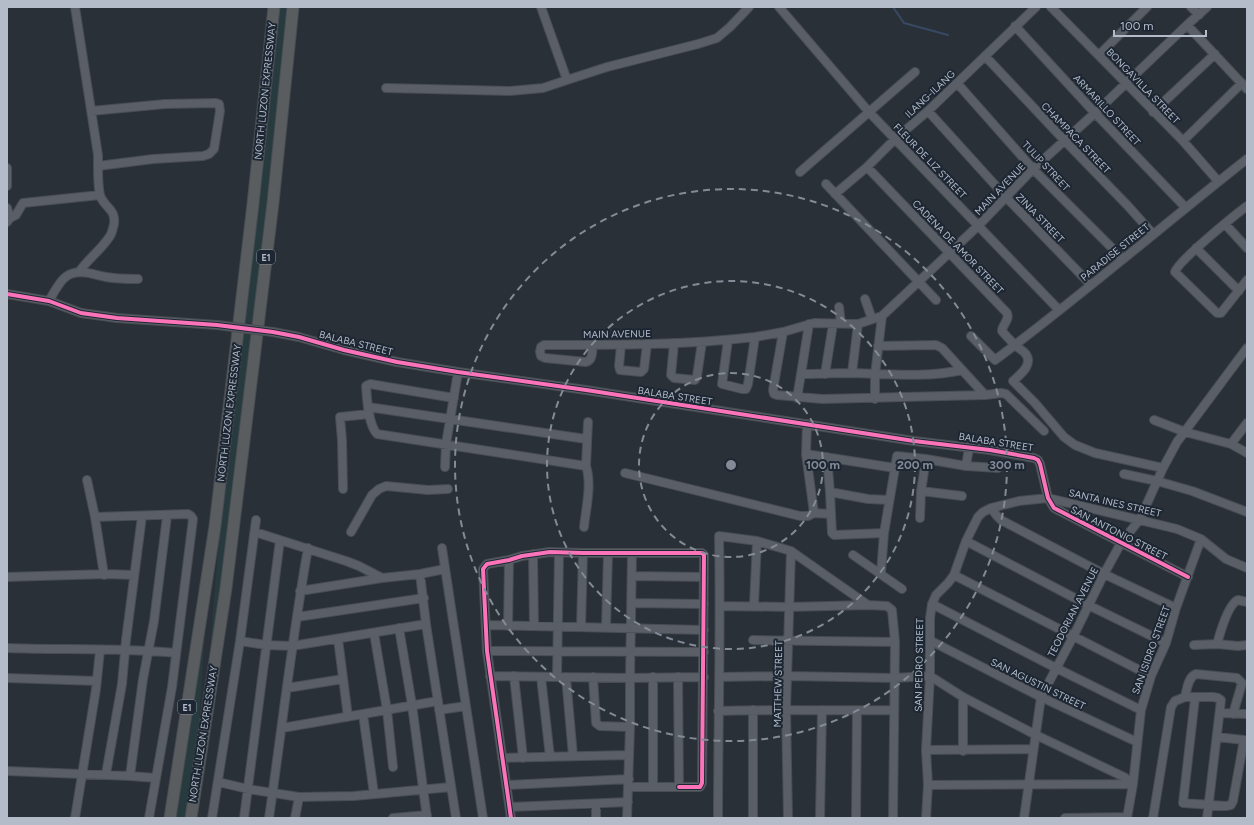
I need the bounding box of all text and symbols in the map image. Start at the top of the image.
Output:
scale bar [1114,12,1206,38]
text: 100 m [1120,19,1154,33]
street label: NORTH LUZON EXPRESSWAY [251,22,279,160]
street label: BONGAVILLA STREET [1104,46,1183,127]
street label: ILANG-ILANG [902,67,958,121]
street label: ARMARILLO STREET [1071,72,1144,149]
street label: CHAMPACA STREET [1039,100,1114,177]
street label: FLEUR DE LIZ STREET [891,121,970,202]
street label: TULIP STREET [1019,138,1073,194]
street label: MAIN AVENUE [972,160,1028,218]
street label: ZINIA STREET [1013,190,1067,246]
street label: CADENA DE AMOR STREET [910,197,1007,297]
street label: PARADISE STREET [1078,220,1152,284]
road number: E1 [257,250,275,264]
street label: MAIN AVENUE [583,327,651,341]
street label: BALABA STREET [318,328,395,359]
street label: NORTH LUZON EXPRESSWAY [214,344,244,482]
street label: BALABA STREET [637,384,714,408]
street label: BALABA STREET [958,430,1035,454]
centre of rings [724,458,738,472]
text: 100 m [806,458,840,472]
text: 200 m [897,458,933,472]
text: 300 m [989,458,1025,472]
street label: SANTA INES STREET [1067,486,1163,520]
street label: SAN ANTONIO STREET [1068,503,1170,563]
street label: TEODORIAN AVENUE [1045,565,1101,659]
street label: SAN ISIDRO STREET [1129,603,1173,696]
street label: SAN PEDRO STREET [912,618,926,712]
street label: MATTHEW STREET [771,640,785,728]
street label: SAN AGUSTIN STREET [988,655,1088,713]
street label: NORTH LUZON EXPRESSWAY [186,665,220,803]
road number: E1 [178,700,196,714]

